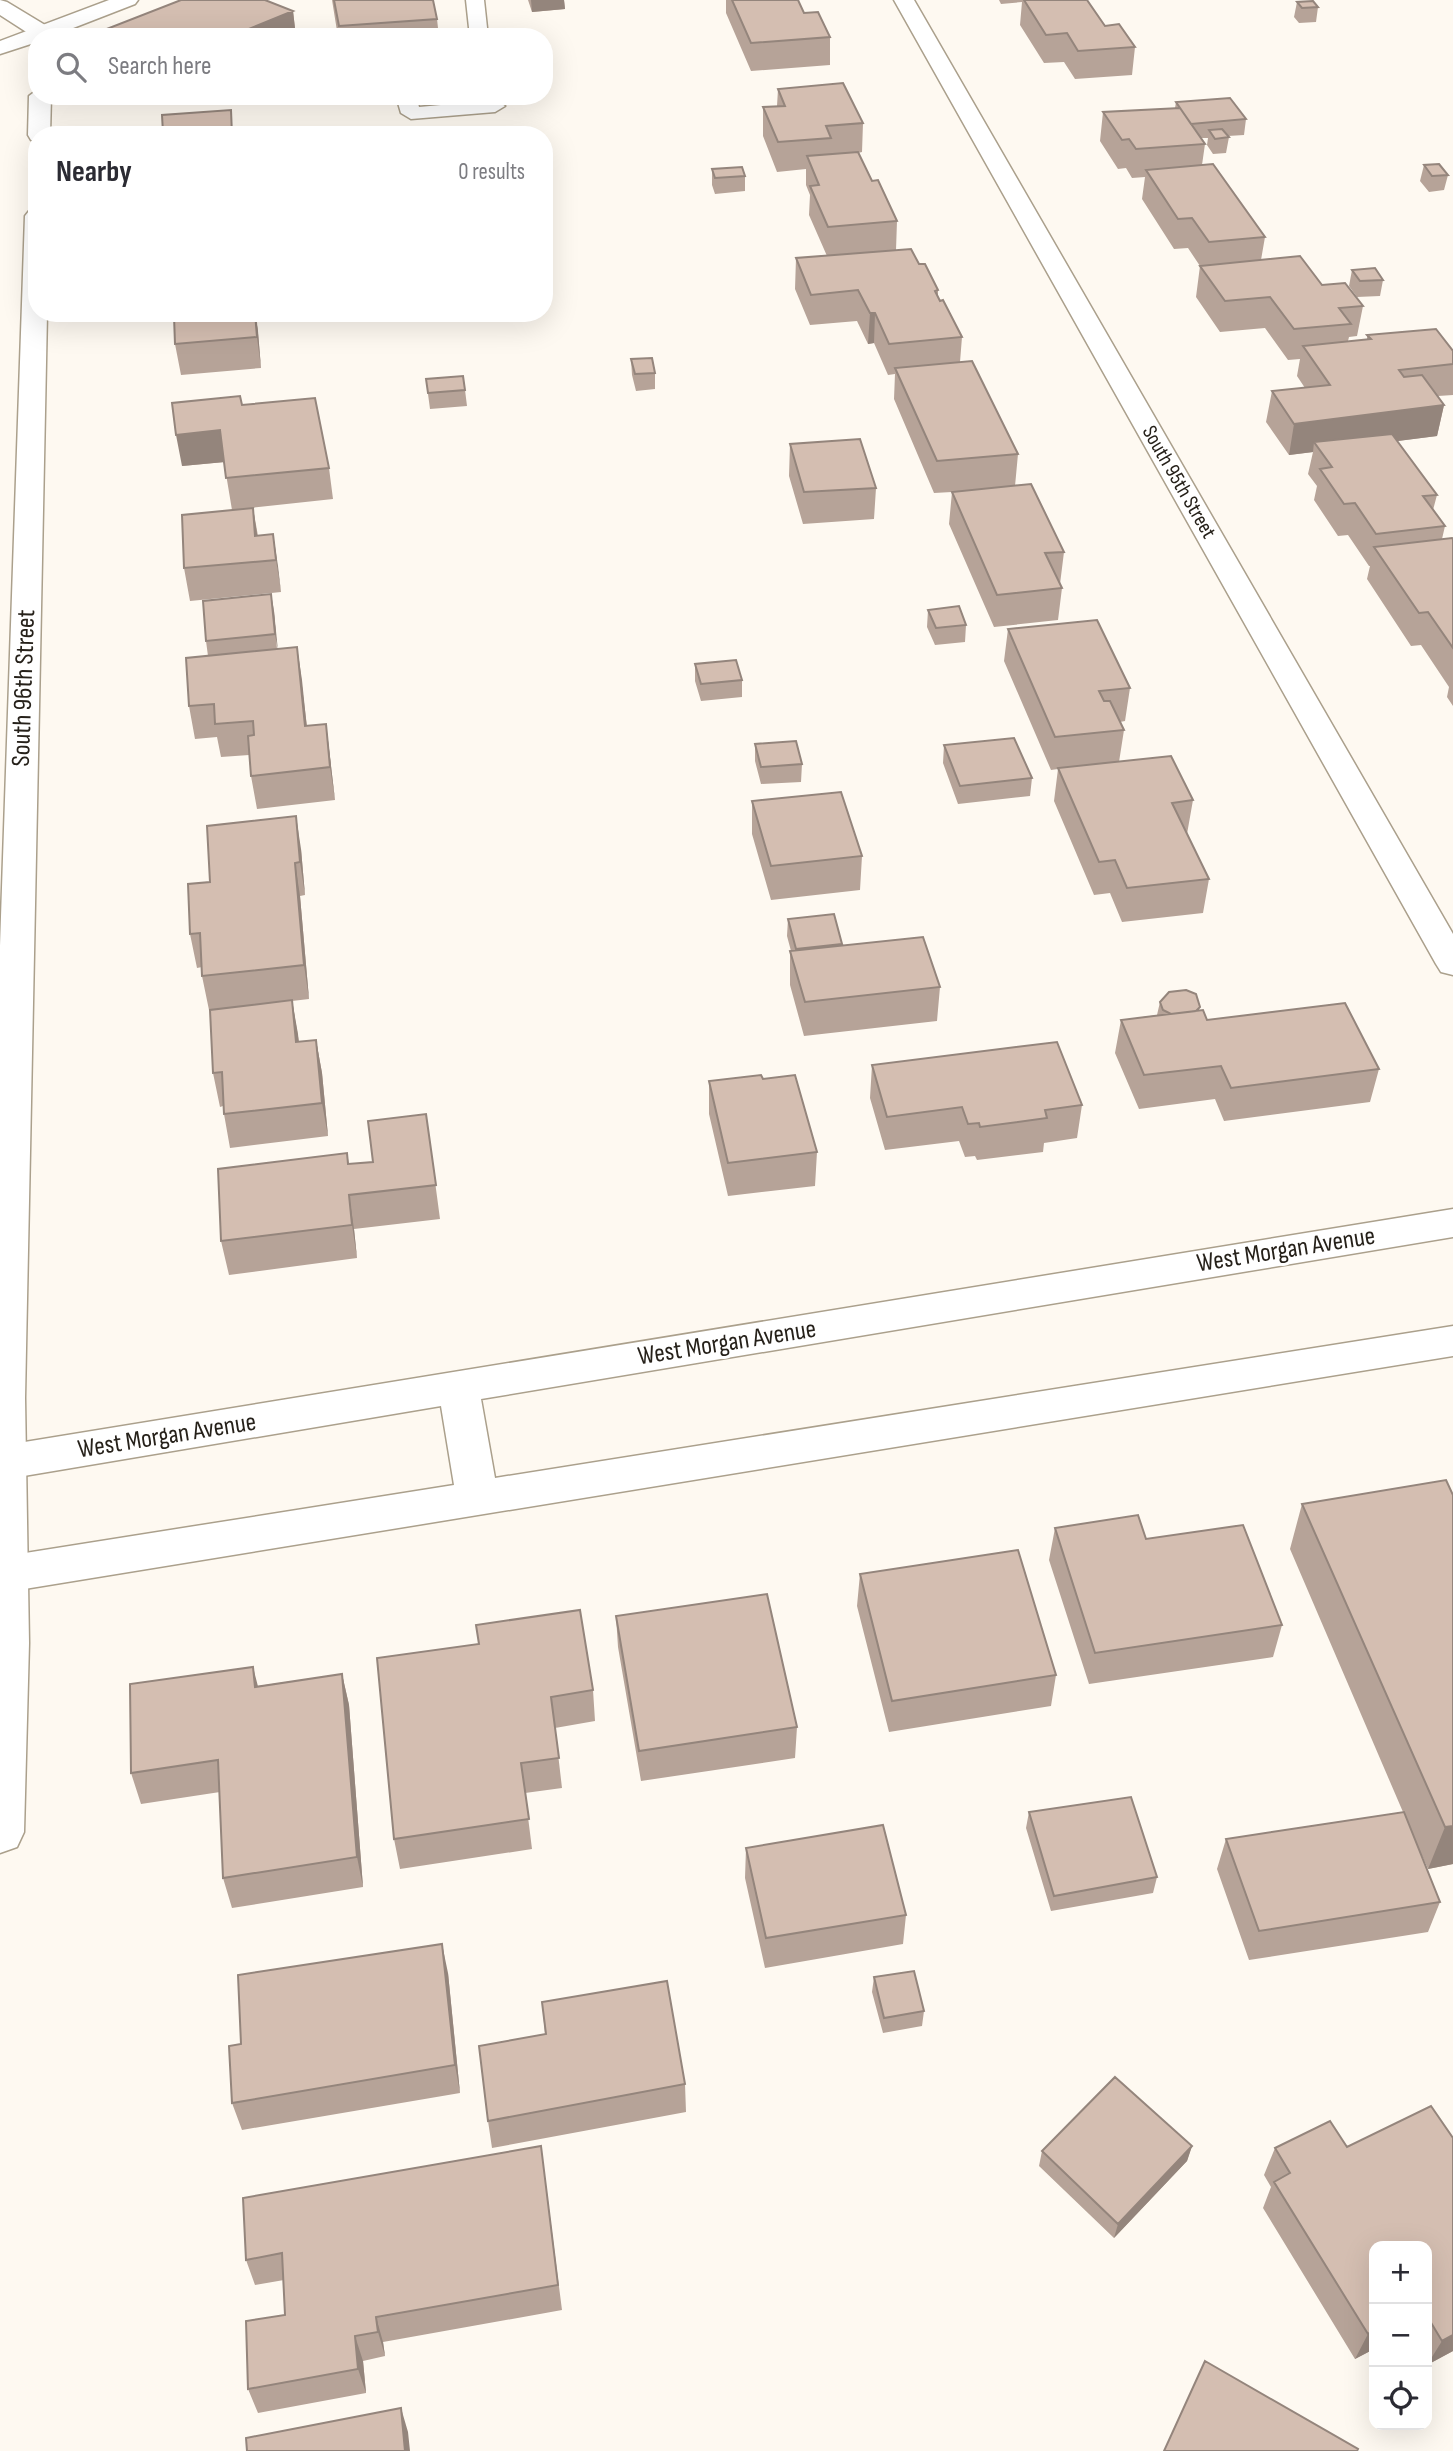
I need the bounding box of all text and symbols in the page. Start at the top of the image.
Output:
search box [28,28,553,105]
icon: search [52,48,90,86]
text: Search here [108,51,211,82]
text: Nearby [56,154,132,190]
text: 0 results [458,158,525,186]
street label: South 95th Street [1137,421,1221,543]
street label: South 96th Street [6,609,42,767]
street label: West Morgan Avenue [1195,1221,1377,1279]
street label: West Morgan Avenue [636,1314,818,1372]
street label: West Morgan Avenue [76,1407,258,1465]
map controls [1369,2241,1432,2430]
button: + [1369,2241,1432,2304]
button: − [1369,2304,1432,2367]
button: locate [1369,2367,1432,2430]

